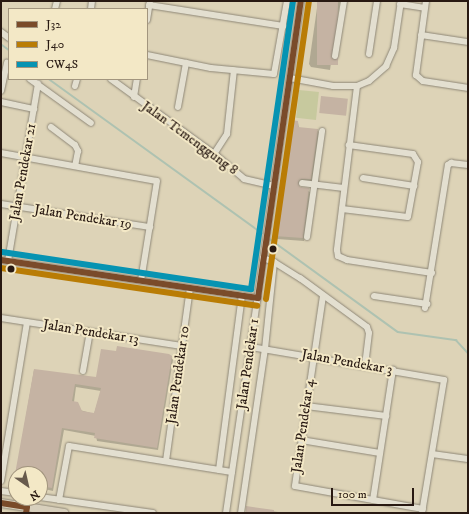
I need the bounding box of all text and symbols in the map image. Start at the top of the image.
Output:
legend [8,8,148,80]
text: J32 [46,17,61,32]
text: J40 [46,37,64,52]
text: CW4S [46,57,78,72]
street label: Jalan Temenggung 8 [139,97,241,179]
street label: Jalan Pendekar 21 [6,122,40,222]
street label: Jalan Pendekar 19 [33,201,133,233]
unlabelled marker [268,244,278,254]
unlabelled marker [6,264,16,274]
street label: Jalan Pendekar 13 [42,316,140,348]
street label: Jalan Pendekar 1 [233,317,263,411]
street label: Jalan Pendekar 10 [163,325,193,425]
street label: Jalan Pendekar 3 [300,346,394,378]
street label: Jalan Pendekar 4 [288,378,318,474]
north arrow [8,466,48,506]
scale bar [333,480,416,506]
text: N [26,487,42,503]
text: 100 m [338,487,367,502]

